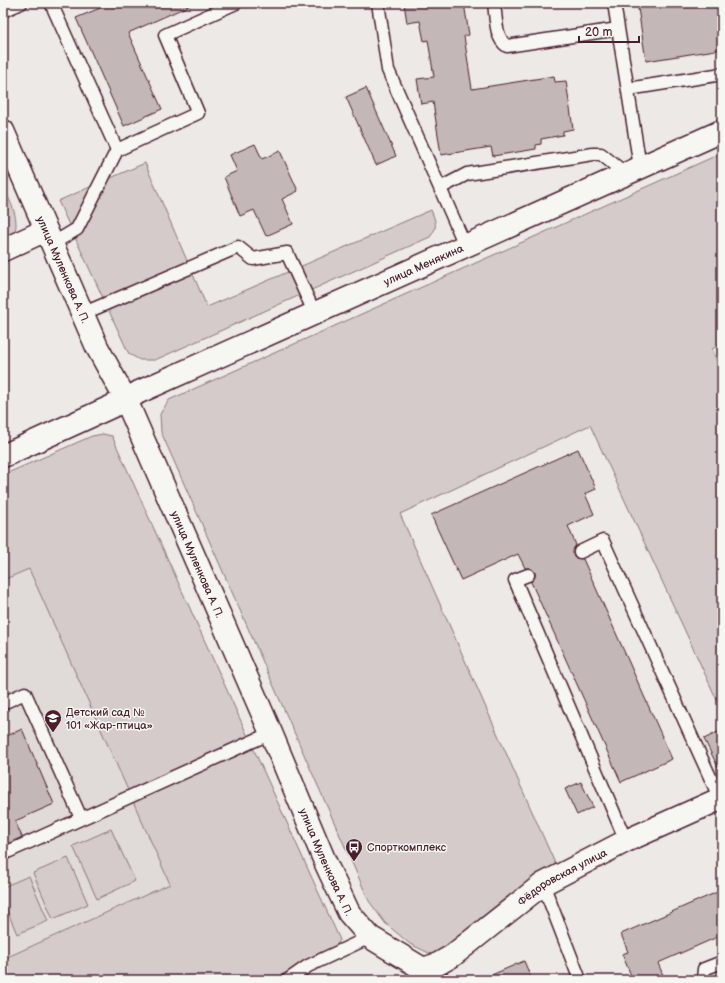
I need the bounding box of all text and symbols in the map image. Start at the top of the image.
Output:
scale bar [579,18,639,44]
text: 20 m [585,25,612,40]
street label: улица Муленкова А. П. [34,214,92,325]
street label: улица Менякина [382,241,466,288]
street label: улица Муленкова А. П. [169,509,226,620]
place label: Детский сад № 101 «Жар-птица» [66,706,153,732]
school or university icon: Детский сад № 101 «Жар-птица» [43,708,63,733]
street label: улица Муленкова А. П. [297,806,355,918]
bus stop icon: Спорткомплекс [344,837,364,862]
place label: Спорткомплекс [367,841,447,854]
street label: Фёдоровская улица [515,845,609,908]

